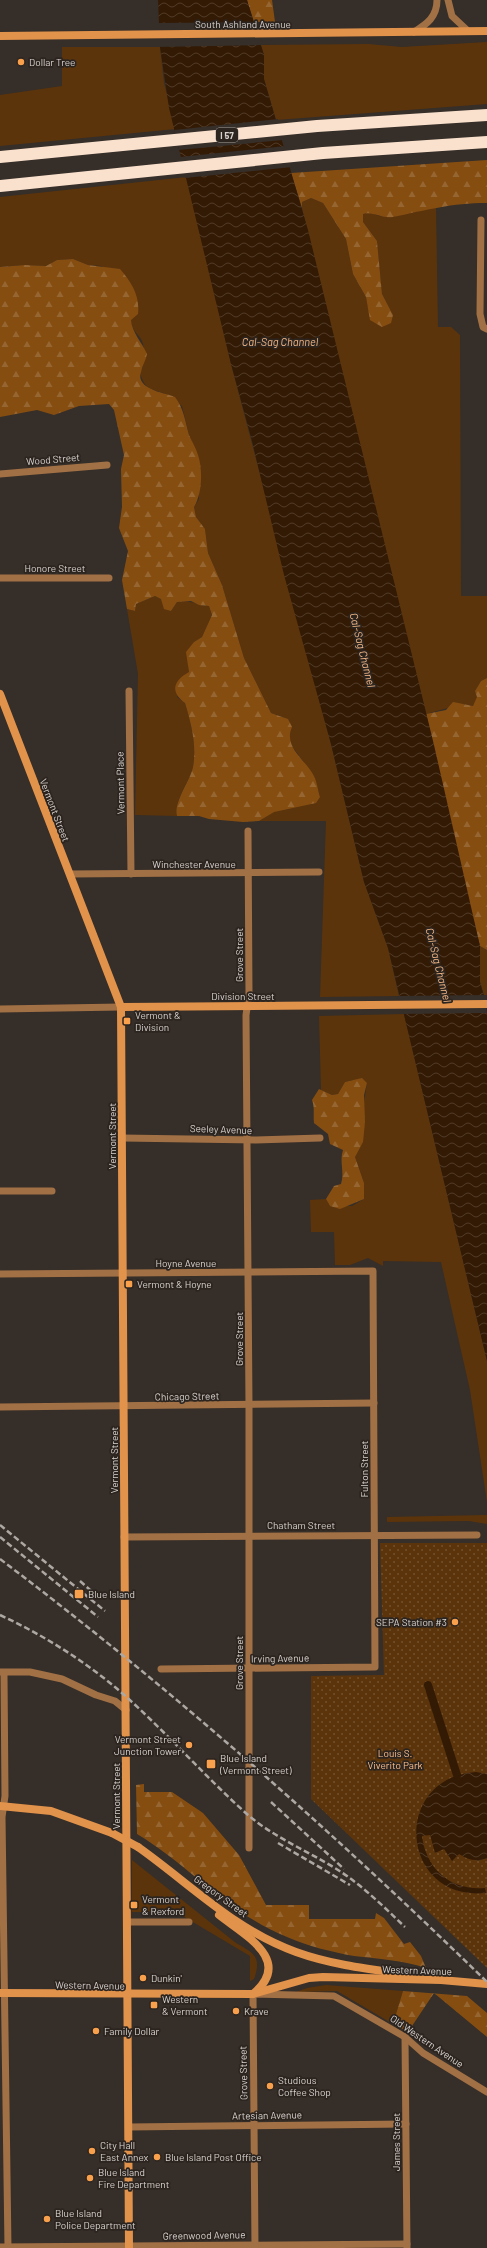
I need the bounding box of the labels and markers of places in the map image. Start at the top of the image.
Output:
place label: Dollar Tree [29,56,75,68]
marker: Dollar Tree [16,57,26,67]
place label: Vermont & Division [135,1009,181,1033]
marker: Vermont & Division [122,1016,132,1026]
place label: Vermont & Hoyne [137,1278,212,1290]
marker: Vermont & Hoyne [124,1279,134,1289]
marker: Blue Island [73,1588,85,1600]
place label: Blue Island [88,1588,135,1600]
place label: SEPA Station #3 [376,1616,447,1628]
marker: SEPA Station #3 [450,1617,460,1627]
place label: Vermont Street Junction Tower [114,1733,181,1757]
marker: Vermont Street Junction Tower [184,1740,194,1750]
place label: Blue Island (Vermont Street) [219,1752,292,1776]
marker: Blue Island (Vermont Street) [205,1758,217,1770]
place label: Vermont & Rexford [142,1893,184,1917]
marker: Vermont & Rexford [129,1900,139,1910]
place label: Dunkin' [151,1972,182,1984]
marker: Dunkin' [138,1973,148,1983]
place label: Western & Vermont [162,1993,208,2017]
marker: Western & Vermont [149,2000,159,2010]
place label: Krave [244,2005,269,2017]
marker: Krave [231,2006,241,2016]
place label: Family Dollar [104,2025,160,2037]
marker: Family Dollar [91,2026,101,2036]
place label: Studious Coffee Shop [278,2074,331,2098]
marker: Studious Coffee Shop [265,2081,275,2091]
place label: City Hall East Annex [100,2139,149,2163]
marker: City Hall East Annex [87,2146,97,2156]
place label: Blue Island Post Office [165,2151,262,2163]
marker: Blue Island Post Office [152,2152,162,2162]
place label: Blue Island Fire Department [98,2166,170,2190]
marker: Blue Island Fire Department [85,2173,95,2183]
place label: Blue Island Police Department [55,2207,136,2231]
marker: Blue Island Police Department [42,2214,52,2224]

